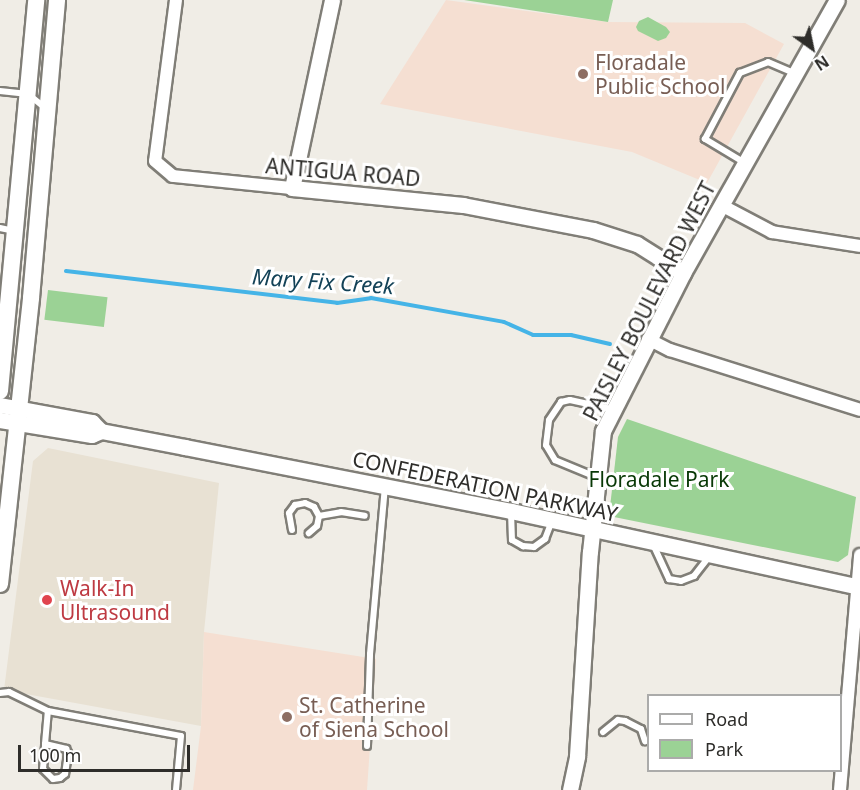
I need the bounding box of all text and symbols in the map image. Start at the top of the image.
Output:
north arrow [782,18,842,78]
place label: Floradale Public School [595,49,725,99]
text: N [810,50,833,76]
marker: Floradale Public School [576,67,590,81]
street label: ANTIGUA ROAD [265,153,421,191]
street label: PAISLEY BOULEVARD WEST [578,177,720,425]
water label: Mary Fix Creek [251,263,395,299]
street label: CONFEDERATION PARKWAY [350,446,620,526]
park label: Floradale Park [589,466,729,492]
place label: Walk-In Ultrasound [60,575,170,625]
marker: Walk-In Ultrasound [38,591,56,609]
place label: St. Catherine of Siena School [299,692,449,742]
legend [647,694,842,772]
text: Road [705,707,748,731]
marker: St. Catherine of Siena School [280,710,294,724]
scale bar [21,733,194,771]
text: Park [705,737,743,761]
text: 100 m [29,743,81,767]

